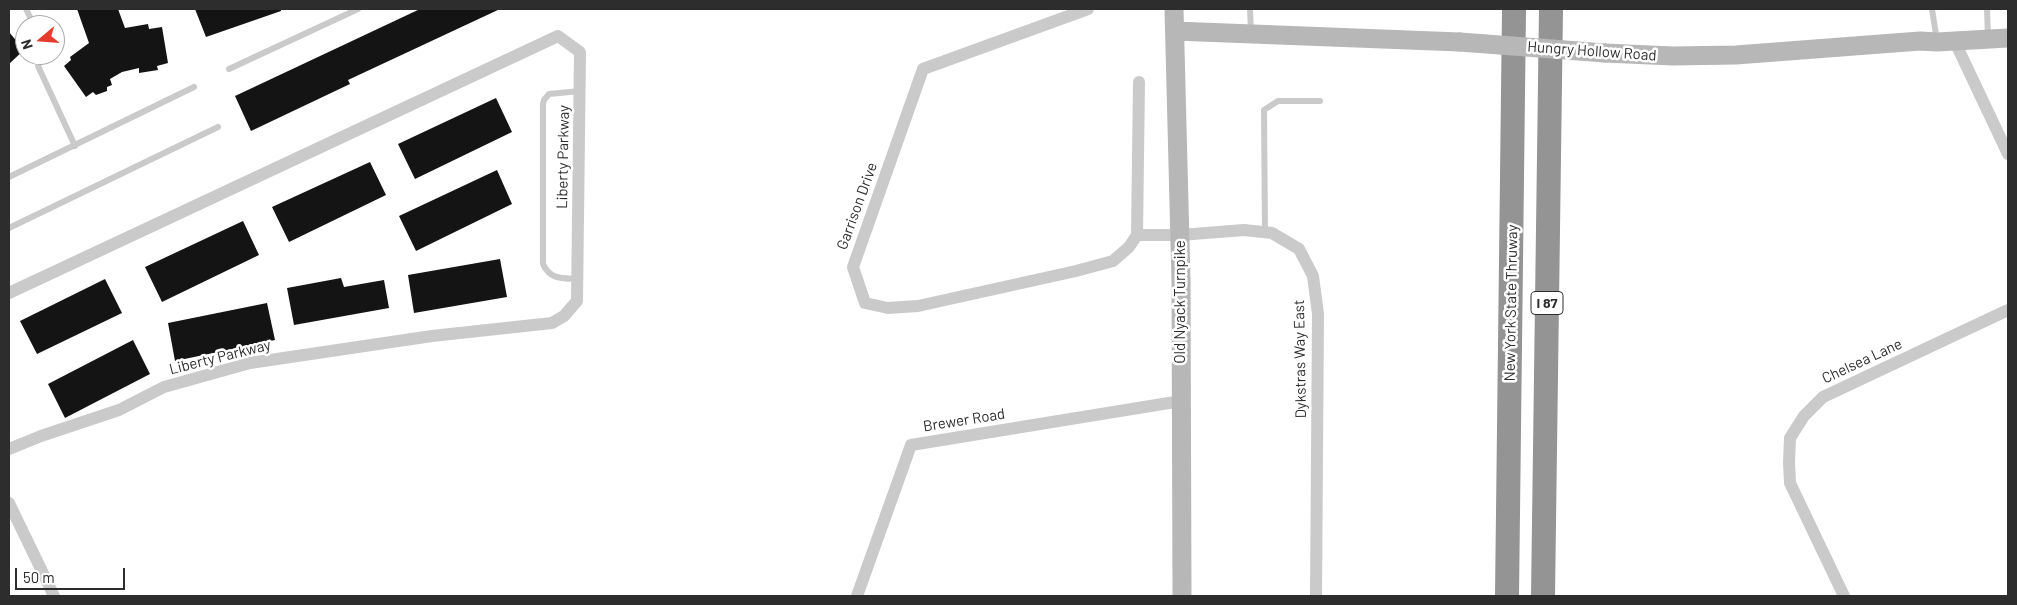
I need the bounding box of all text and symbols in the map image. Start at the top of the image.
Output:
north arrow [15,15,65,65]
text: N [17,37,36,52]
street label: Hungry Hollow Road [1527,38,1657,64]
street label: Liberty Parkway [553,105,573,209]
street label: Garrison Drive [833,160,881,252]
street label: New York State Thruway [1501,224,1521,382]
street label: Old Nyack Turnpike [1171,240,1189,364]
road number: I 87 [1531,292,1563,314]
street label: Dykstras Way East [1290,299,1310,419]
street label: Chelsea Lane [1819,335,1905,387]
street label: Liberty Parkway [167,336,273,378]
street label: Brewer Road [922,405,1006,435]
scale bar [18,558,128,590]
text: 50 m [23,568,55,586]

